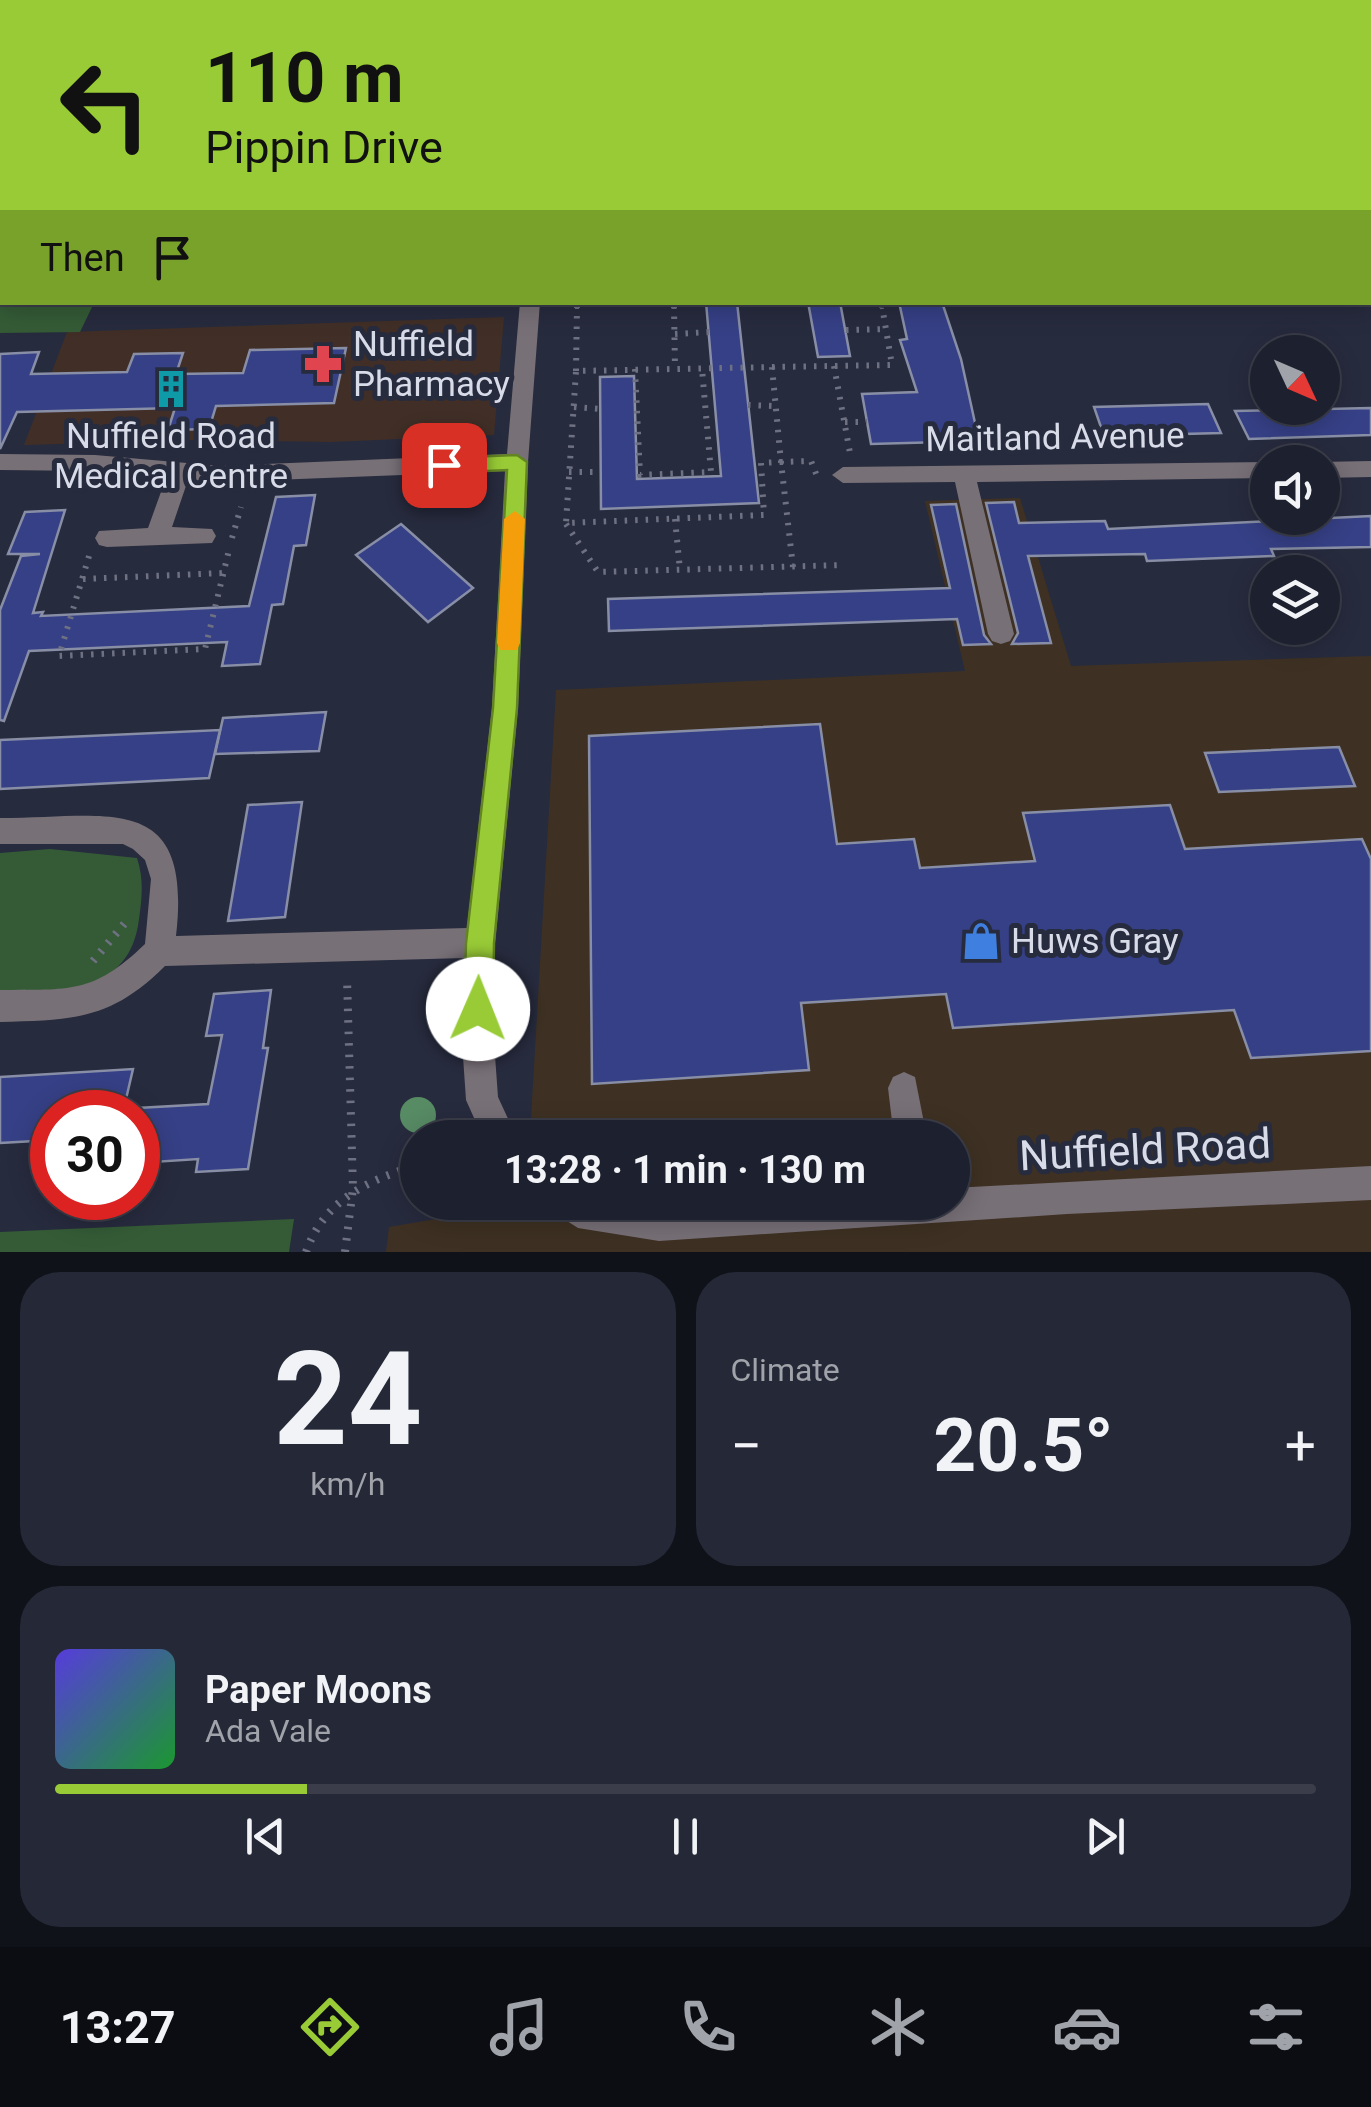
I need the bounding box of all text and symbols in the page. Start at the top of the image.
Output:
text: 110 m [205,37,404,119]
icon: left [40,40,170,170]
text: Pippin Drive [205,121,443,174]
icon: arrive [145,230,200,285]
text: Then [40,236,125,280]
place label: Nuffield Pharmacy [353,324,510,405]
north arrow [1250,335,1340,425]
map controls [1250,335,1340,645]
pharmacy icon: Nuffield Pharmacy [302,343,344,385]
building icon: Nuffield Road Medical Centre [150,368,192,410]
street label: Maitland Avenue [925,415,1185,460]
place label: Nuffield Road Medical Centre [54,416,288,497]
pin [402,423,487,508]
icon: arrive [417,438,472,493]
button: sound [1250,445,1340,535]
button: layers [1250,555,1340,645]
shop icon: Huws Gray [960,920,1002,962]
place label: Huws Gray [1011,921,1179,962]
position arrow [426,957,530,1061]
speed limit sign: 30 [30,1090,160,1220]
street label: Nuffield Road [1018,1118,1272,1181]
text: 13:28 · 1 min · 130 m [504,1148,866,1192]
text: 24 [273,1323,422,1476]
text: Climate [731,1351,840,1389]
text: 20.5° [933,1401,1113,1489]
text: − [731,1414,762,1478]
text: + [1285,1414,1316,1478]
text: km/h [310,1465,385,1503]
text: Paper Moons [205,1668,432,1712]
text: Ada Vale [205,1712,331,1750]
icon: previous [238,1809,293,1864]
icon: pause [658,1809,713,1864]
icon: next [1078,1809,1133,1864]
icon: directions [295,1992,365,2062]
icon: music [484,1992,554,2062]
icon: phone [673,1992,743,2062]
icon: climate [863,1992,933,2062]
icon: car [1052,1992,1122,2062]
icon: filters [1241,1992,1311,2062]
text: 13:27 [60,2001,176,2054]

